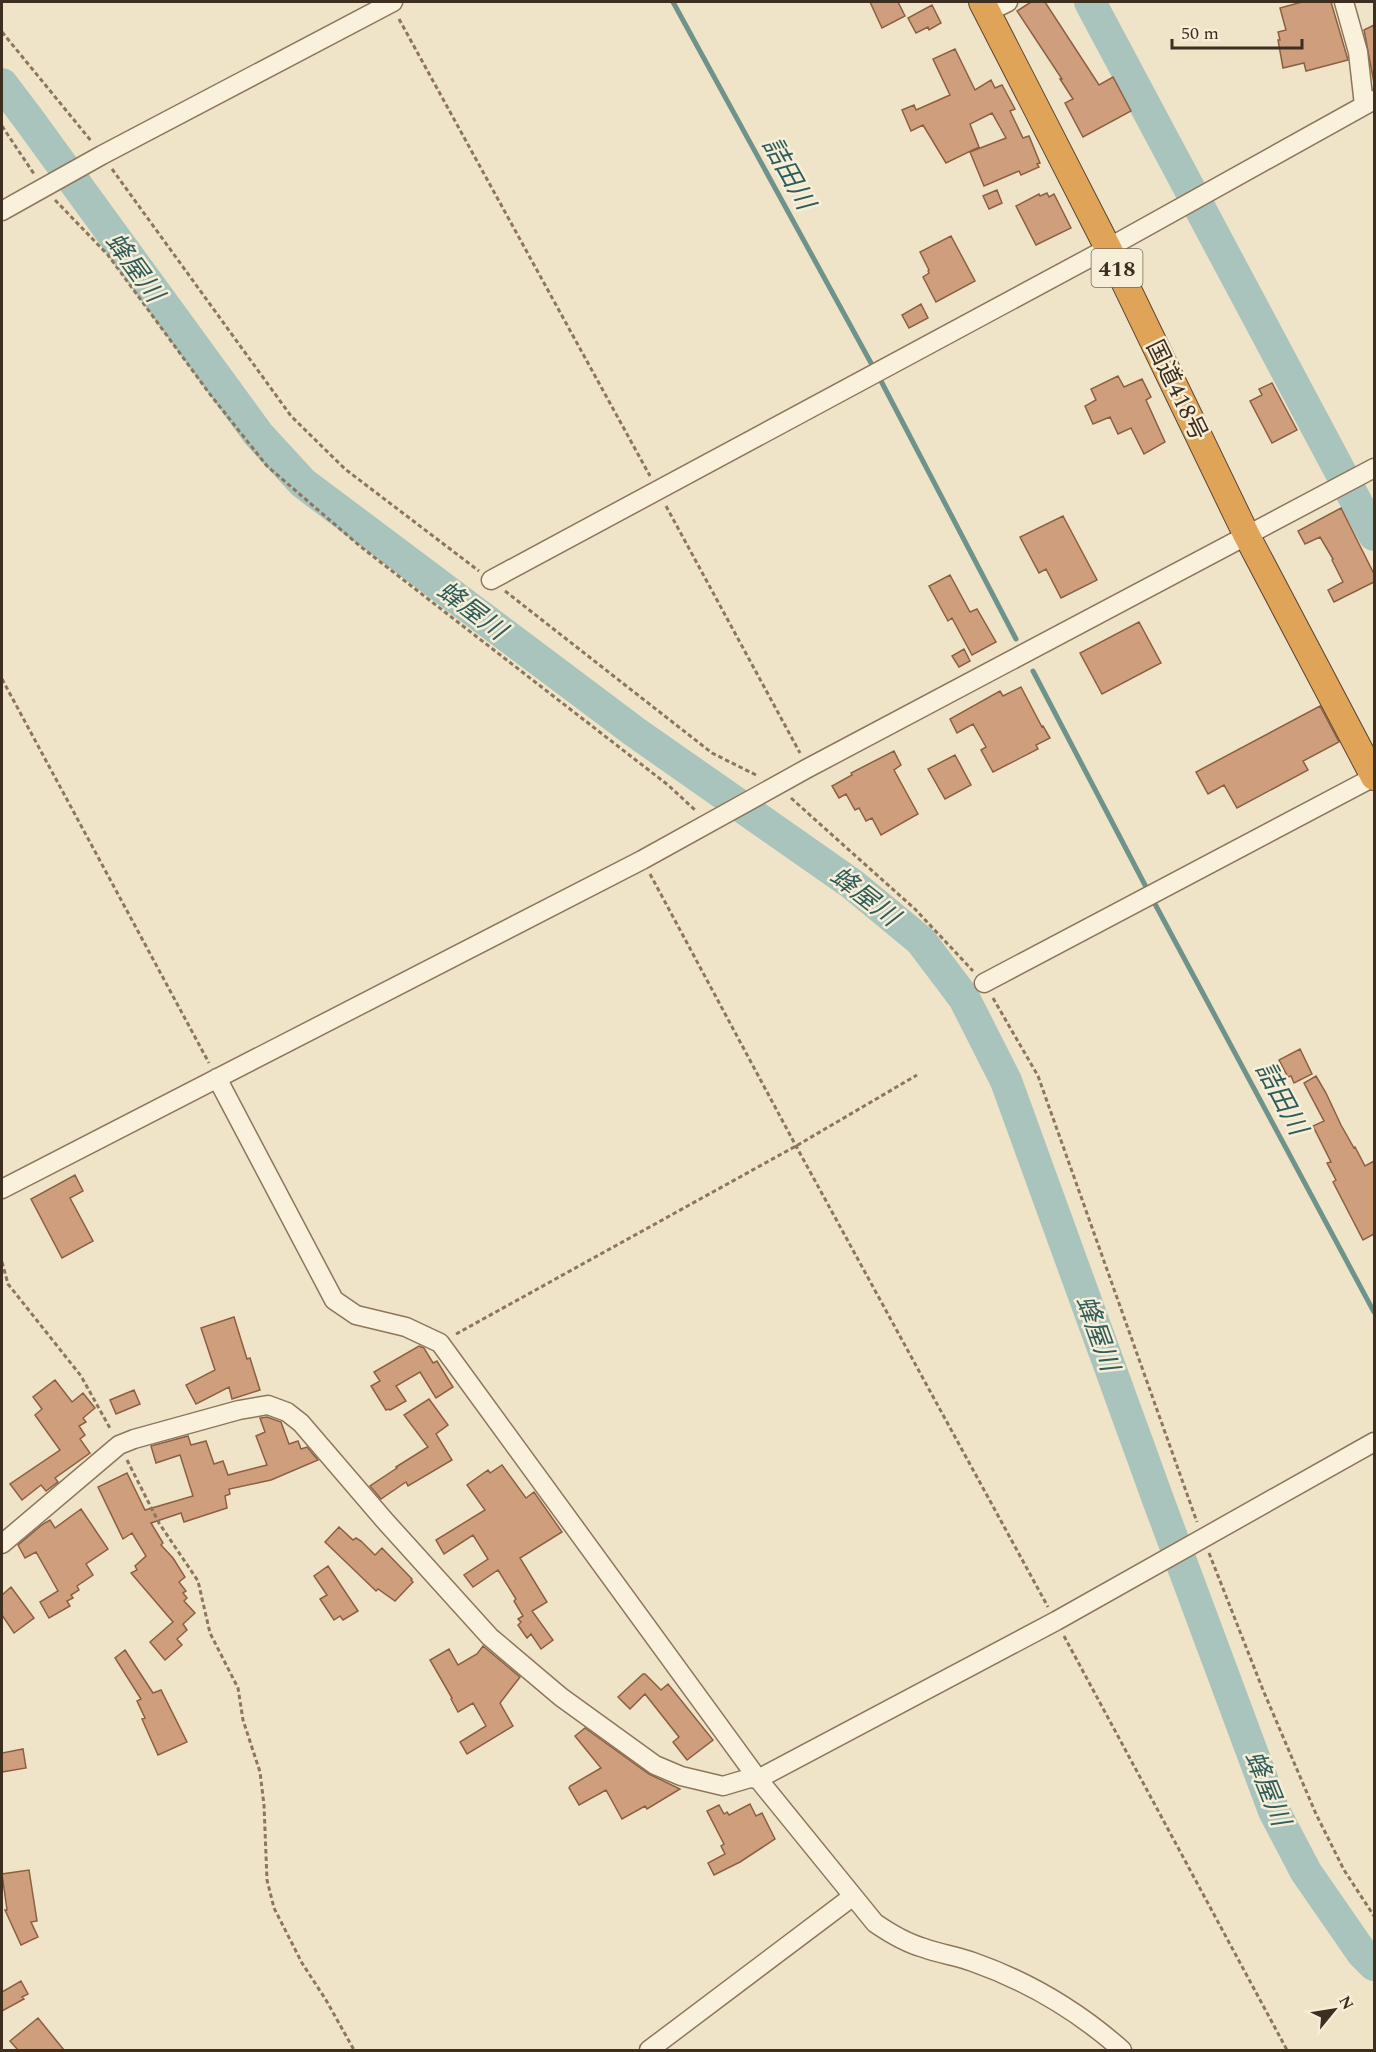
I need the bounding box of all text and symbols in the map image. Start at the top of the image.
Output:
scale bar [1172,12,1302,50]
text: 50 m [1181,20,1219,47]
water label: 詰田川 [752,130,826,220]
water label: 蜂屋川 [95,224,175,313]
road number: 418 [1092,249,1142,287]
street label: 国道418号 [1136,334,1216,447]
water label: 蜂屋川 [428,571,517,652]
water label: 蜂屋川 [821,857,910,938]
water label: 詰田川 [1245,1055,1318,1145]
water label: 蜂屋川 [1065,1290,1130,1380]
water label: 蜂屋川 [1234,1745,1301,1835]
north arrow [1304,1980,1364,2040]
text: N [1332,1991,1360,2015]

